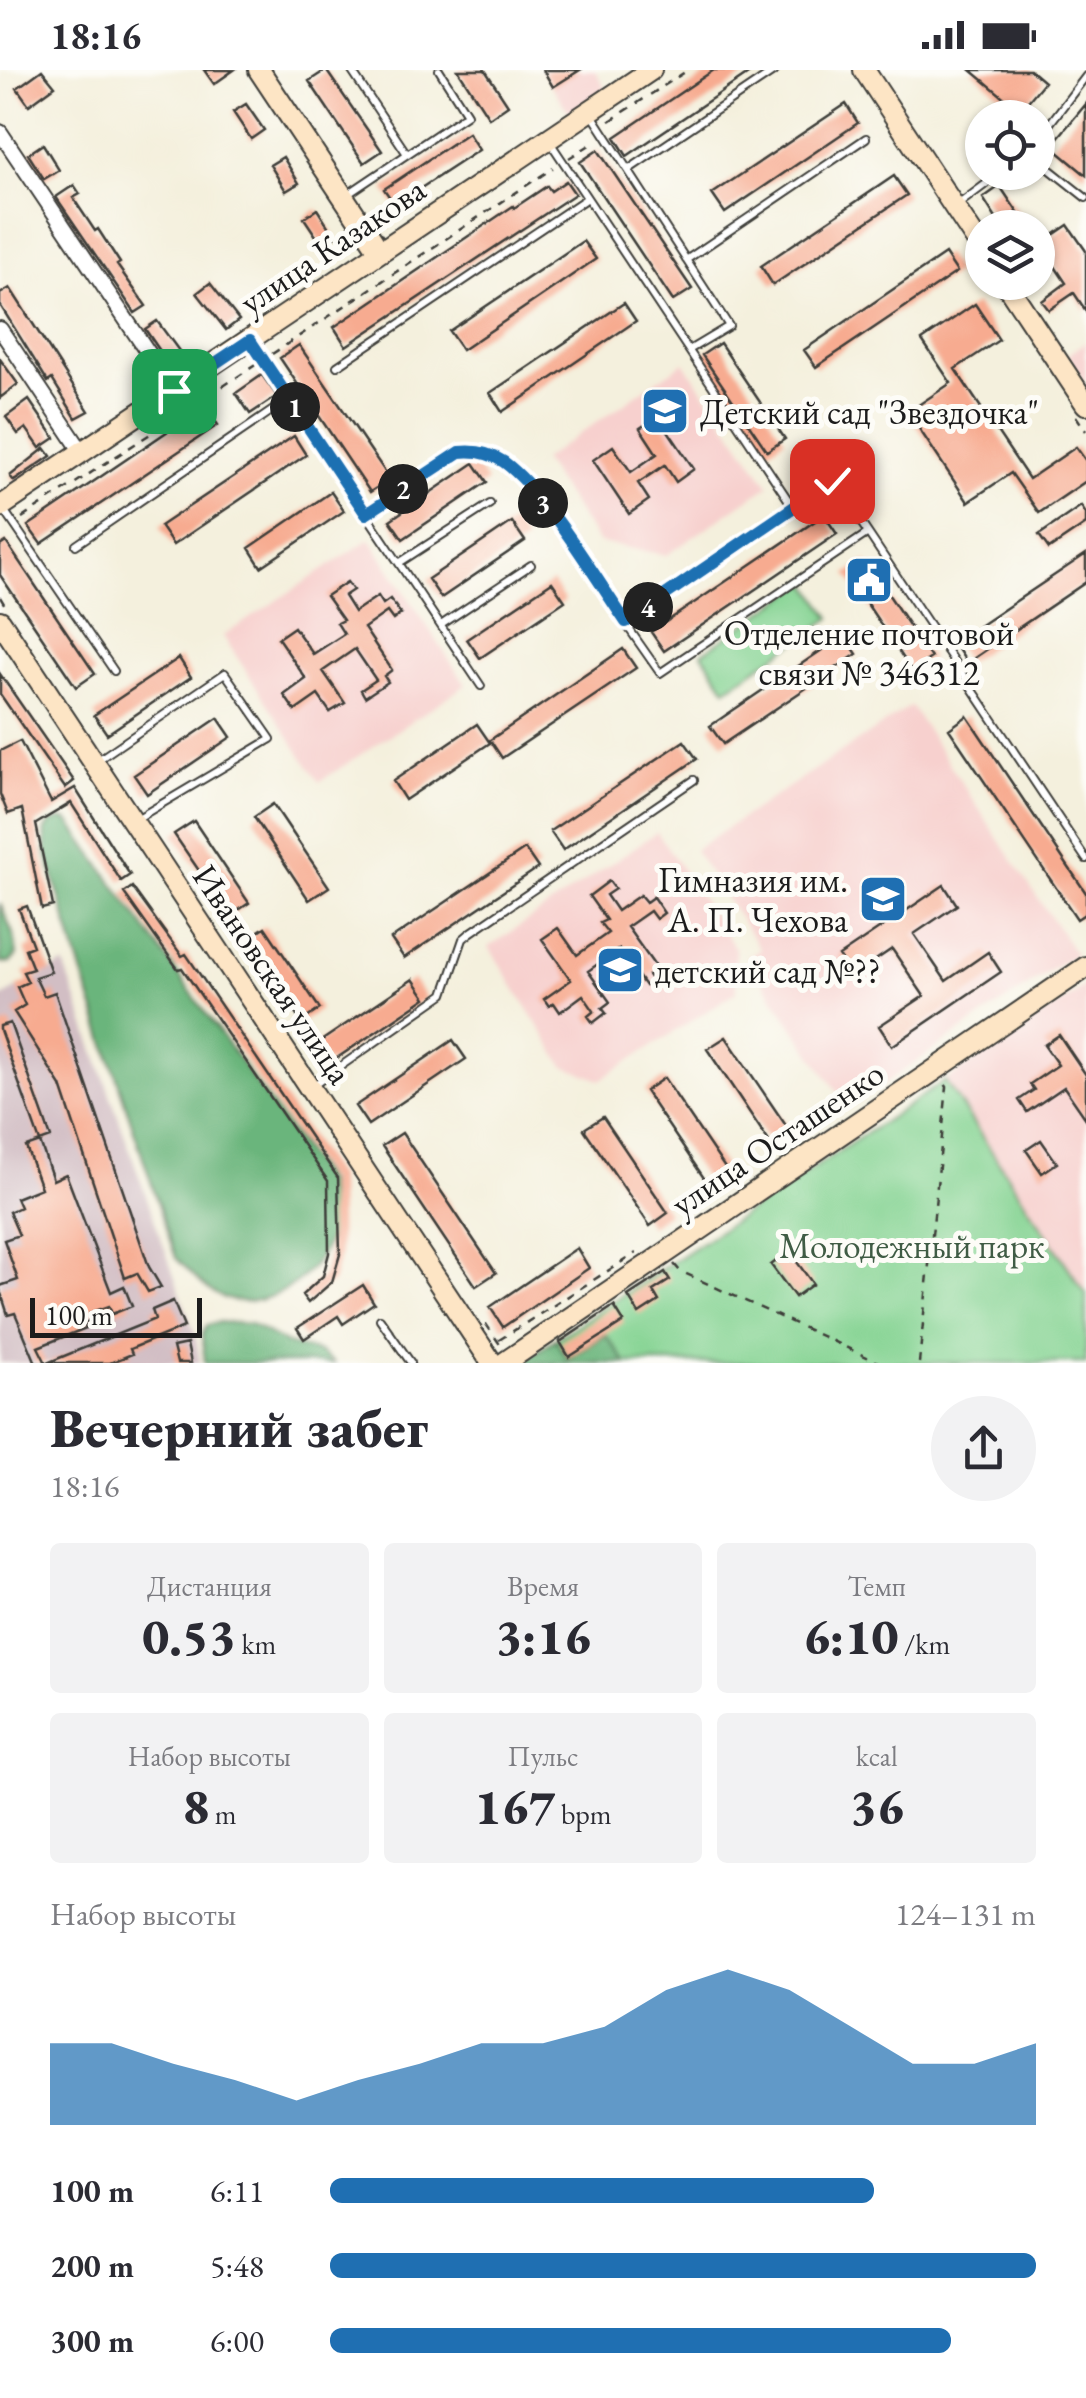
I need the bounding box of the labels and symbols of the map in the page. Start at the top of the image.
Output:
street label: улица Казакова [230,166,434,325]
pin [132,349,217,434]
pin: 1 [270,382,320,432]
school or university icon: Детский сад "Звездочка" [639,385,691,437]
place label: Детский сад "Звездочка" [700,389,1039,434]
pin [790,439,875,524]
pin: 2 [378,464,428,514]
pin: 3 [518,478,568,528]
public building icon: Отделение почтовой связи № 346312 [843,554,895,606]
pin: 4 [623,582,673,632]
place label: Отделение почтовой связи № 346312 [724,610,1014,695]
street label: Ивановская улица [182,855,363,1093]
place label: Гимназия им. А. П. Чехова [658,857,848,942]
school or university icon: Гимназия им. А. П. Чехова [857,873,909,925]
school or university icon: детский сад №?? [594,944,646,996]
place label: детский сад №?? [655,948,881,993]
street label: улица Осташенко [662,1050,893,1227]
park label: Молодежный парк [779,1223,1045,1269]
scale bar [30,1293,202,1338]

